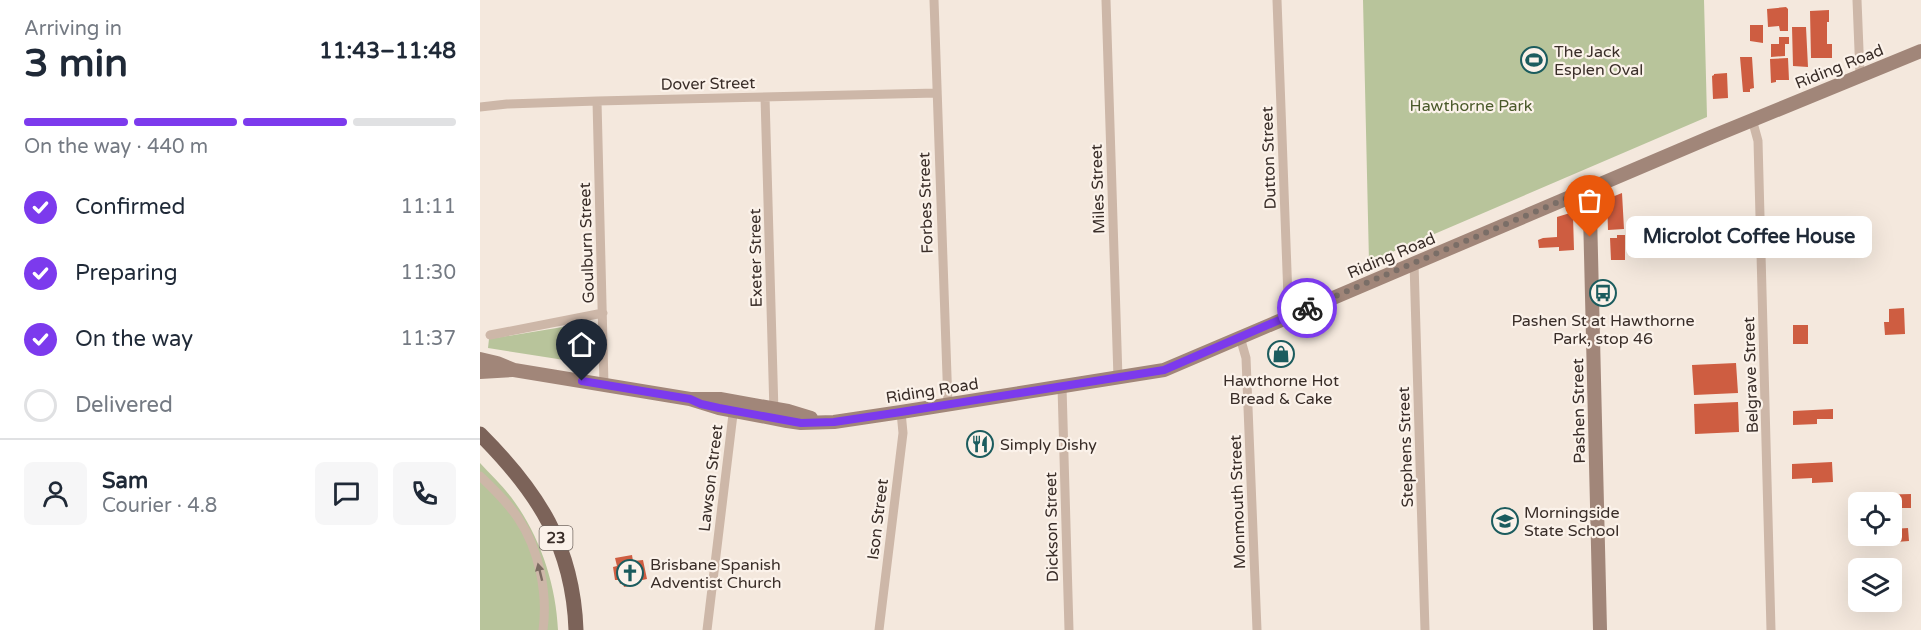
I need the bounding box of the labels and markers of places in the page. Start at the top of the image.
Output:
place label: The Jack Esplen Oval [1554,42,1643,80]
sports icon: The Jack Esplen Oval [1519,45,1549,75]
pin [1564,175,1615,237]
callout: Microlot Coffee House [1626,216,1872,258]
bus stop icon: Pashen St at Hawthorne Park, stop 46 [1588,278,1618,308]
place label: Pashen St at Hawthorne Park, stop 46 [1511,311,1695,349]
pin [556,319,607,381]
shop icon: Hawthorne Hot Bread & Cake [1266,339,1296,369]
place label: Hawthorne Hot Bread & Cake [1223,371,1339,409]
restaurant icon: Simply Dishy [965,429,995,459]
place label: Simply Dishy [1000,435,1097,455]
place label: Morningside State School [1524,503,1619,541]
school or university icon: Morningside State School [1490,506,1520,536]
place label: Brisbane Spanish Adventist Church [650,555,782,593]
church icon: Brisbane Spanish Adventist Church [615,558,645,588]

